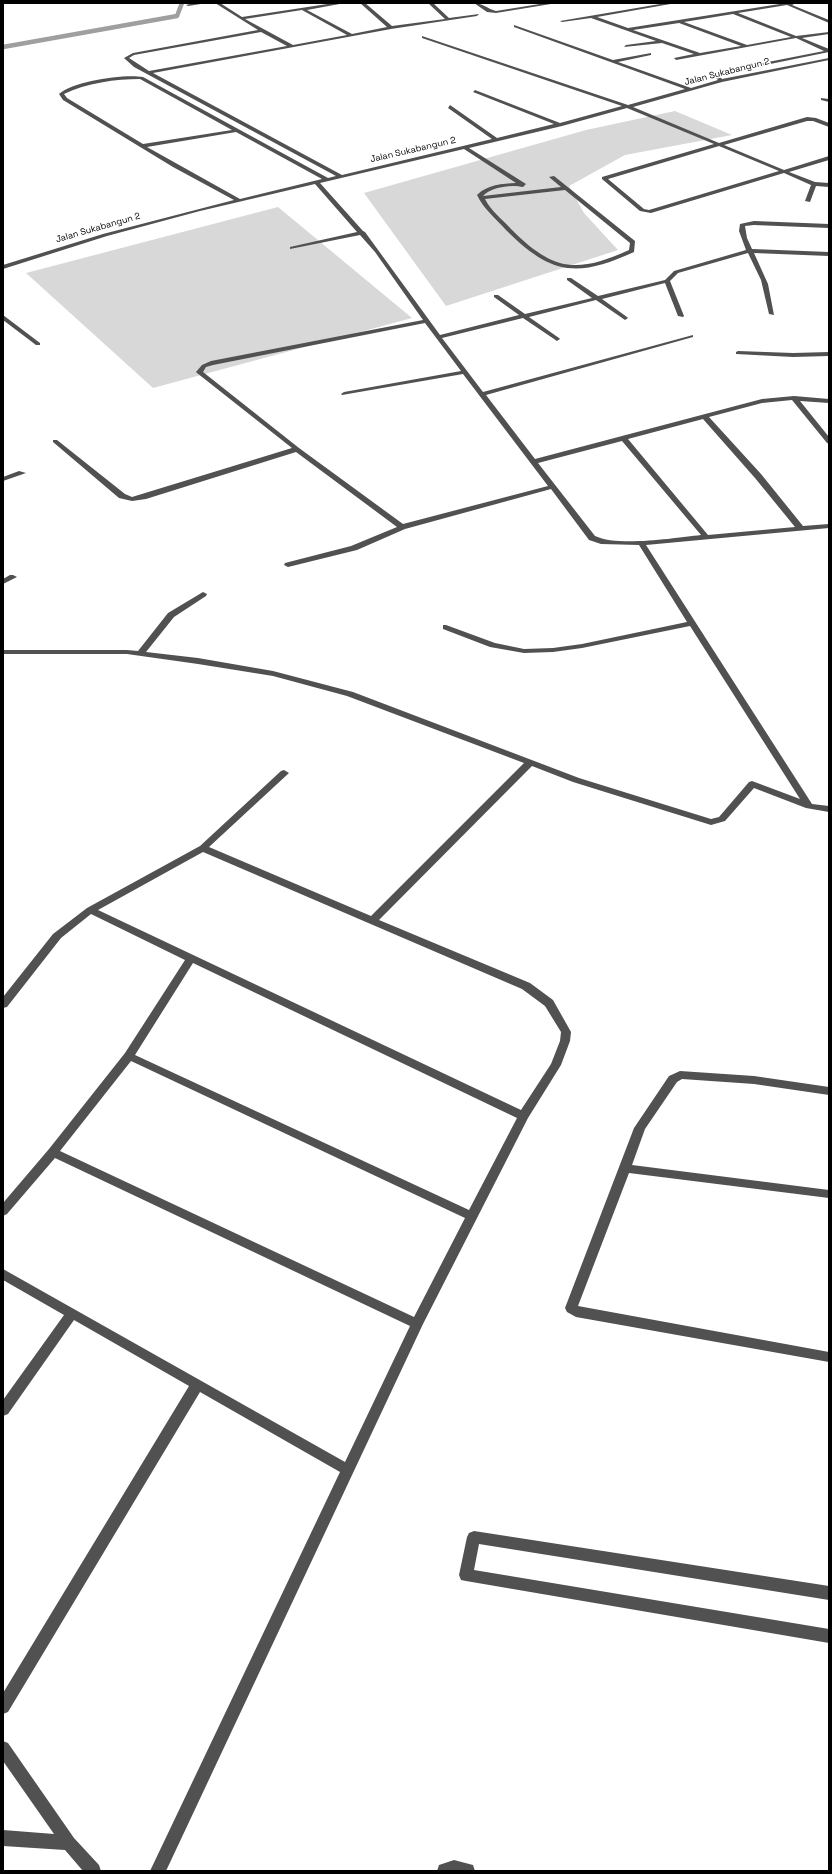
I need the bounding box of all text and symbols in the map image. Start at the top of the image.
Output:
street label: Jalan Sukabangun 2 [683,56,771,88]
street label: Jalan Sukabangun 2 [369,135,457,165]
street label: Jalan Sukabangun 2 [54,211,142,245]

